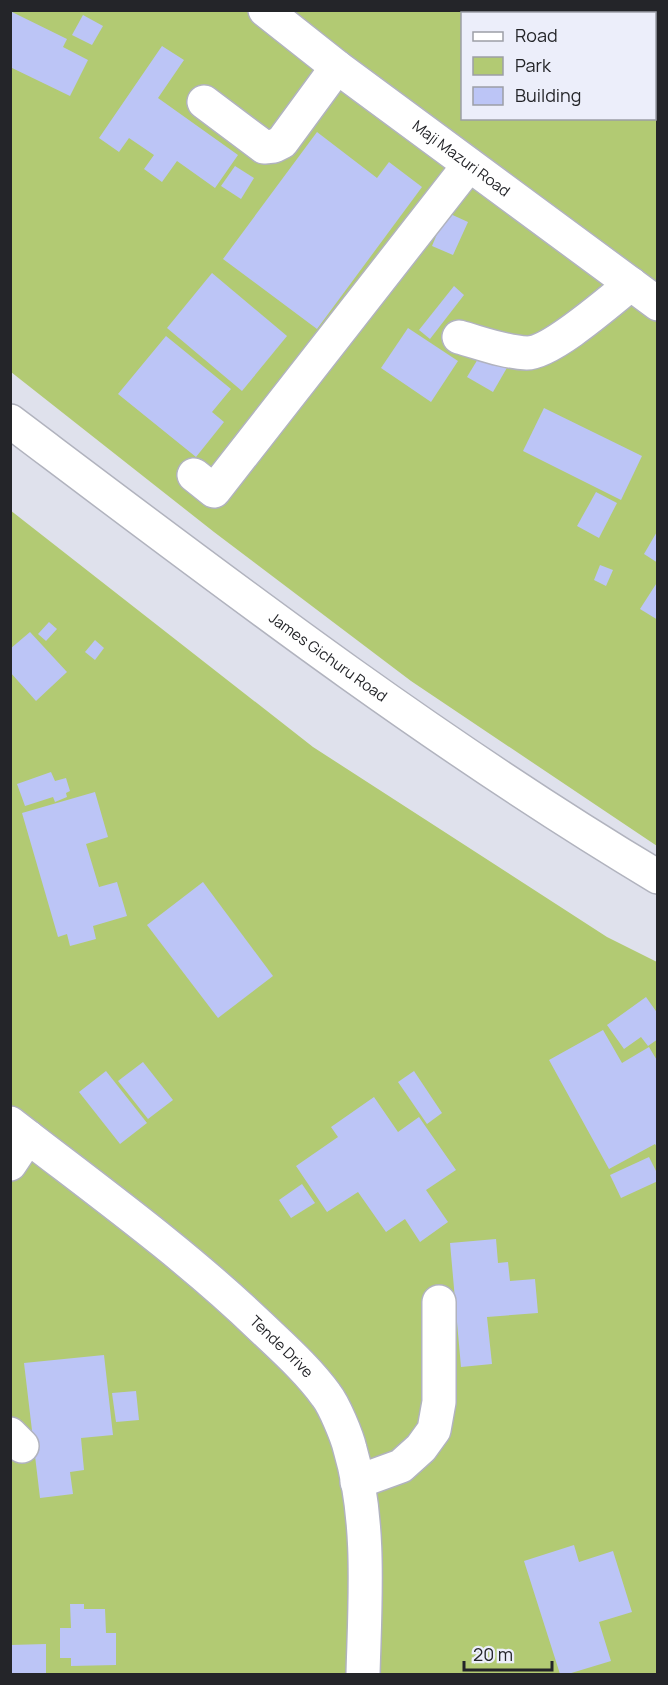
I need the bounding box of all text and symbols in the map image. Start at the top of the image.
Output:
legend [461,12,656,120]
text: Road [515,23,558,47]
text: Park [515,53,552,77]
text: Building [515,83,581,107]
street label: Maji Mazuri Road [408,115,514,201]
street label: James Gichuru Road [265,607,391,706]
street label: Tende Drive [245,1311,318,1382]
scale bar [464,1634,552,1672]
text: 20 m [473,1642,513,1666]

